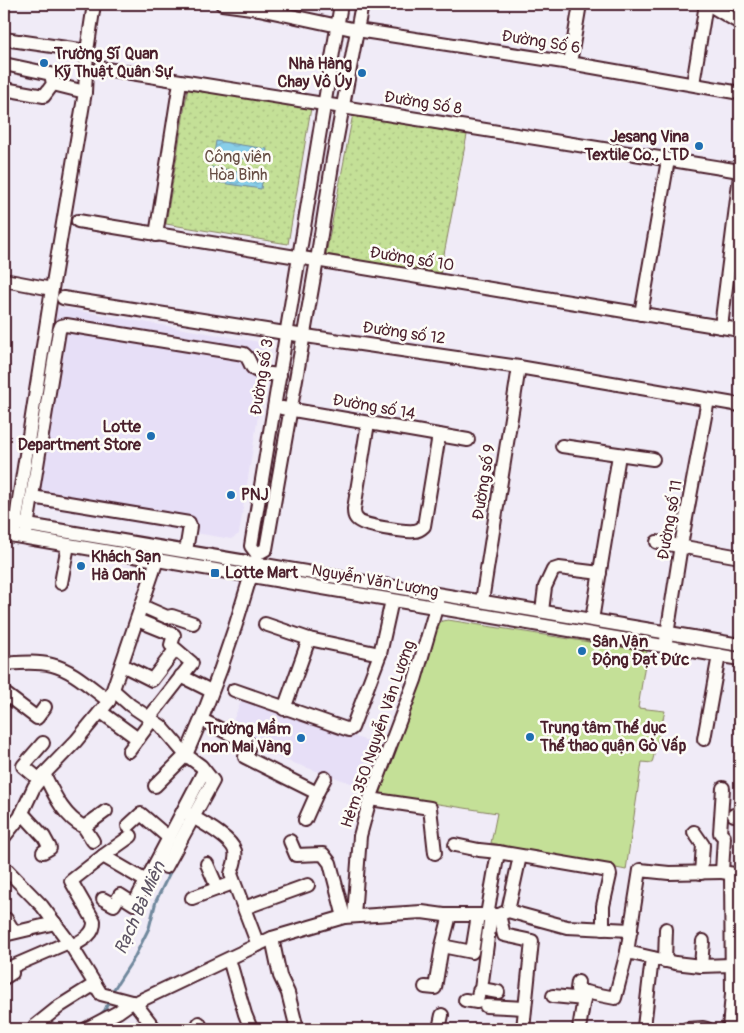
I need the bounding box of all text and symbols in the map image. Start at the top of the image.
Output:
street label: Đường Số 6 [500,26,582,58]
place label: Trường Sĩ Quan Kỹ Thuật Quân Sự [53,44,174,82]
place label: Nhà Hàng Chay Vô Úy [278,54,352,92]
marker: Trường Sĩ Quan Kỹ Thuật Quân Sự [38,57,50,69]
marker: Nhà Hàng Chay Vô Úy [356,67,368,79]
street label: Đường Số 8 [383,87,463,119]
place label: Jesang Vina Textile Co., LTD [584,127,690,165]
marker: Jesang Vina Textile Co., LTD [693,140,705,152]
park label: Công viên Hòa Bình [205,147,271,185]
street label: Đường số 10 [368,242,456,276]
street label: Đường số 12 [361,317,447,349]
street label: Đường số 3 [246,337,278,417]
street label: Đường số 14 [331,390,417,424]
place label: Lotte Department Store [18,417,142,455]
marker: Lotte Department Store [145,430,157,442]
street label: Đường số 9 [468,443,500,521]
street label: Đường số 11 [653,479,687,561]
place label: PNJ [241,485,269,505]
marker: PNJ [225,489,237,501]
place label: Khách Sạn Hà Oanh [91,547,161,585]
marker: Khách Sạn Hà Oanh [75,560,87,572]
street label: Nguyễn Văn Lượng [310,560,440,602]
place label: Lotte Mart [225,563,299,583]
marker: Lotte Mart [209,567,221,579]
place label: Sân Vận Động Đạt Đức [592,632,690,670]
street label: Hẻm 350 Nguyễn Văn Lượng [336,638,420,830]
marker: Sân Vận Động Đạt Đức [576,645,588,657]
place label: Trường Mầm non Mai Vàng [201,717,291,757]
place label: Trung tâm Thể dục Thể thao quận Gò Vấp [539,718,687,756]
marker: Trung tâm Thể dục Thể thao quận Gò Vấp [524,731,536,743]
marker: Trường Mầm non Mai Vàng [295,732,307,744]
water label: Rạch Bà Miên [109,857,171,958]

